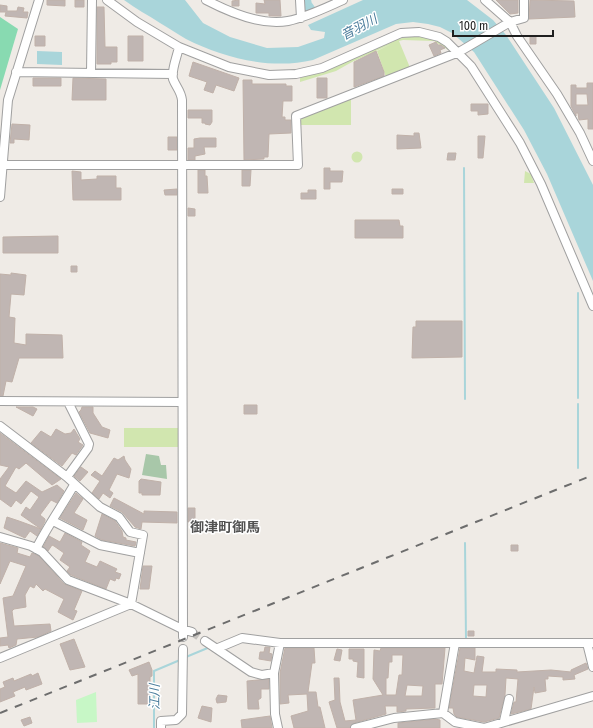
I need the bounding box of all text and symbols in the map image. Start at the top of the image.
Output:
water label: 音羽川 [338,10,381,43]
scale bar [453,12,553,38]
text: 100 m [459,19,488,33]
district label: 御津町御馬 [190,519,260,536]
water label: 江川 [147,682,162,710]

